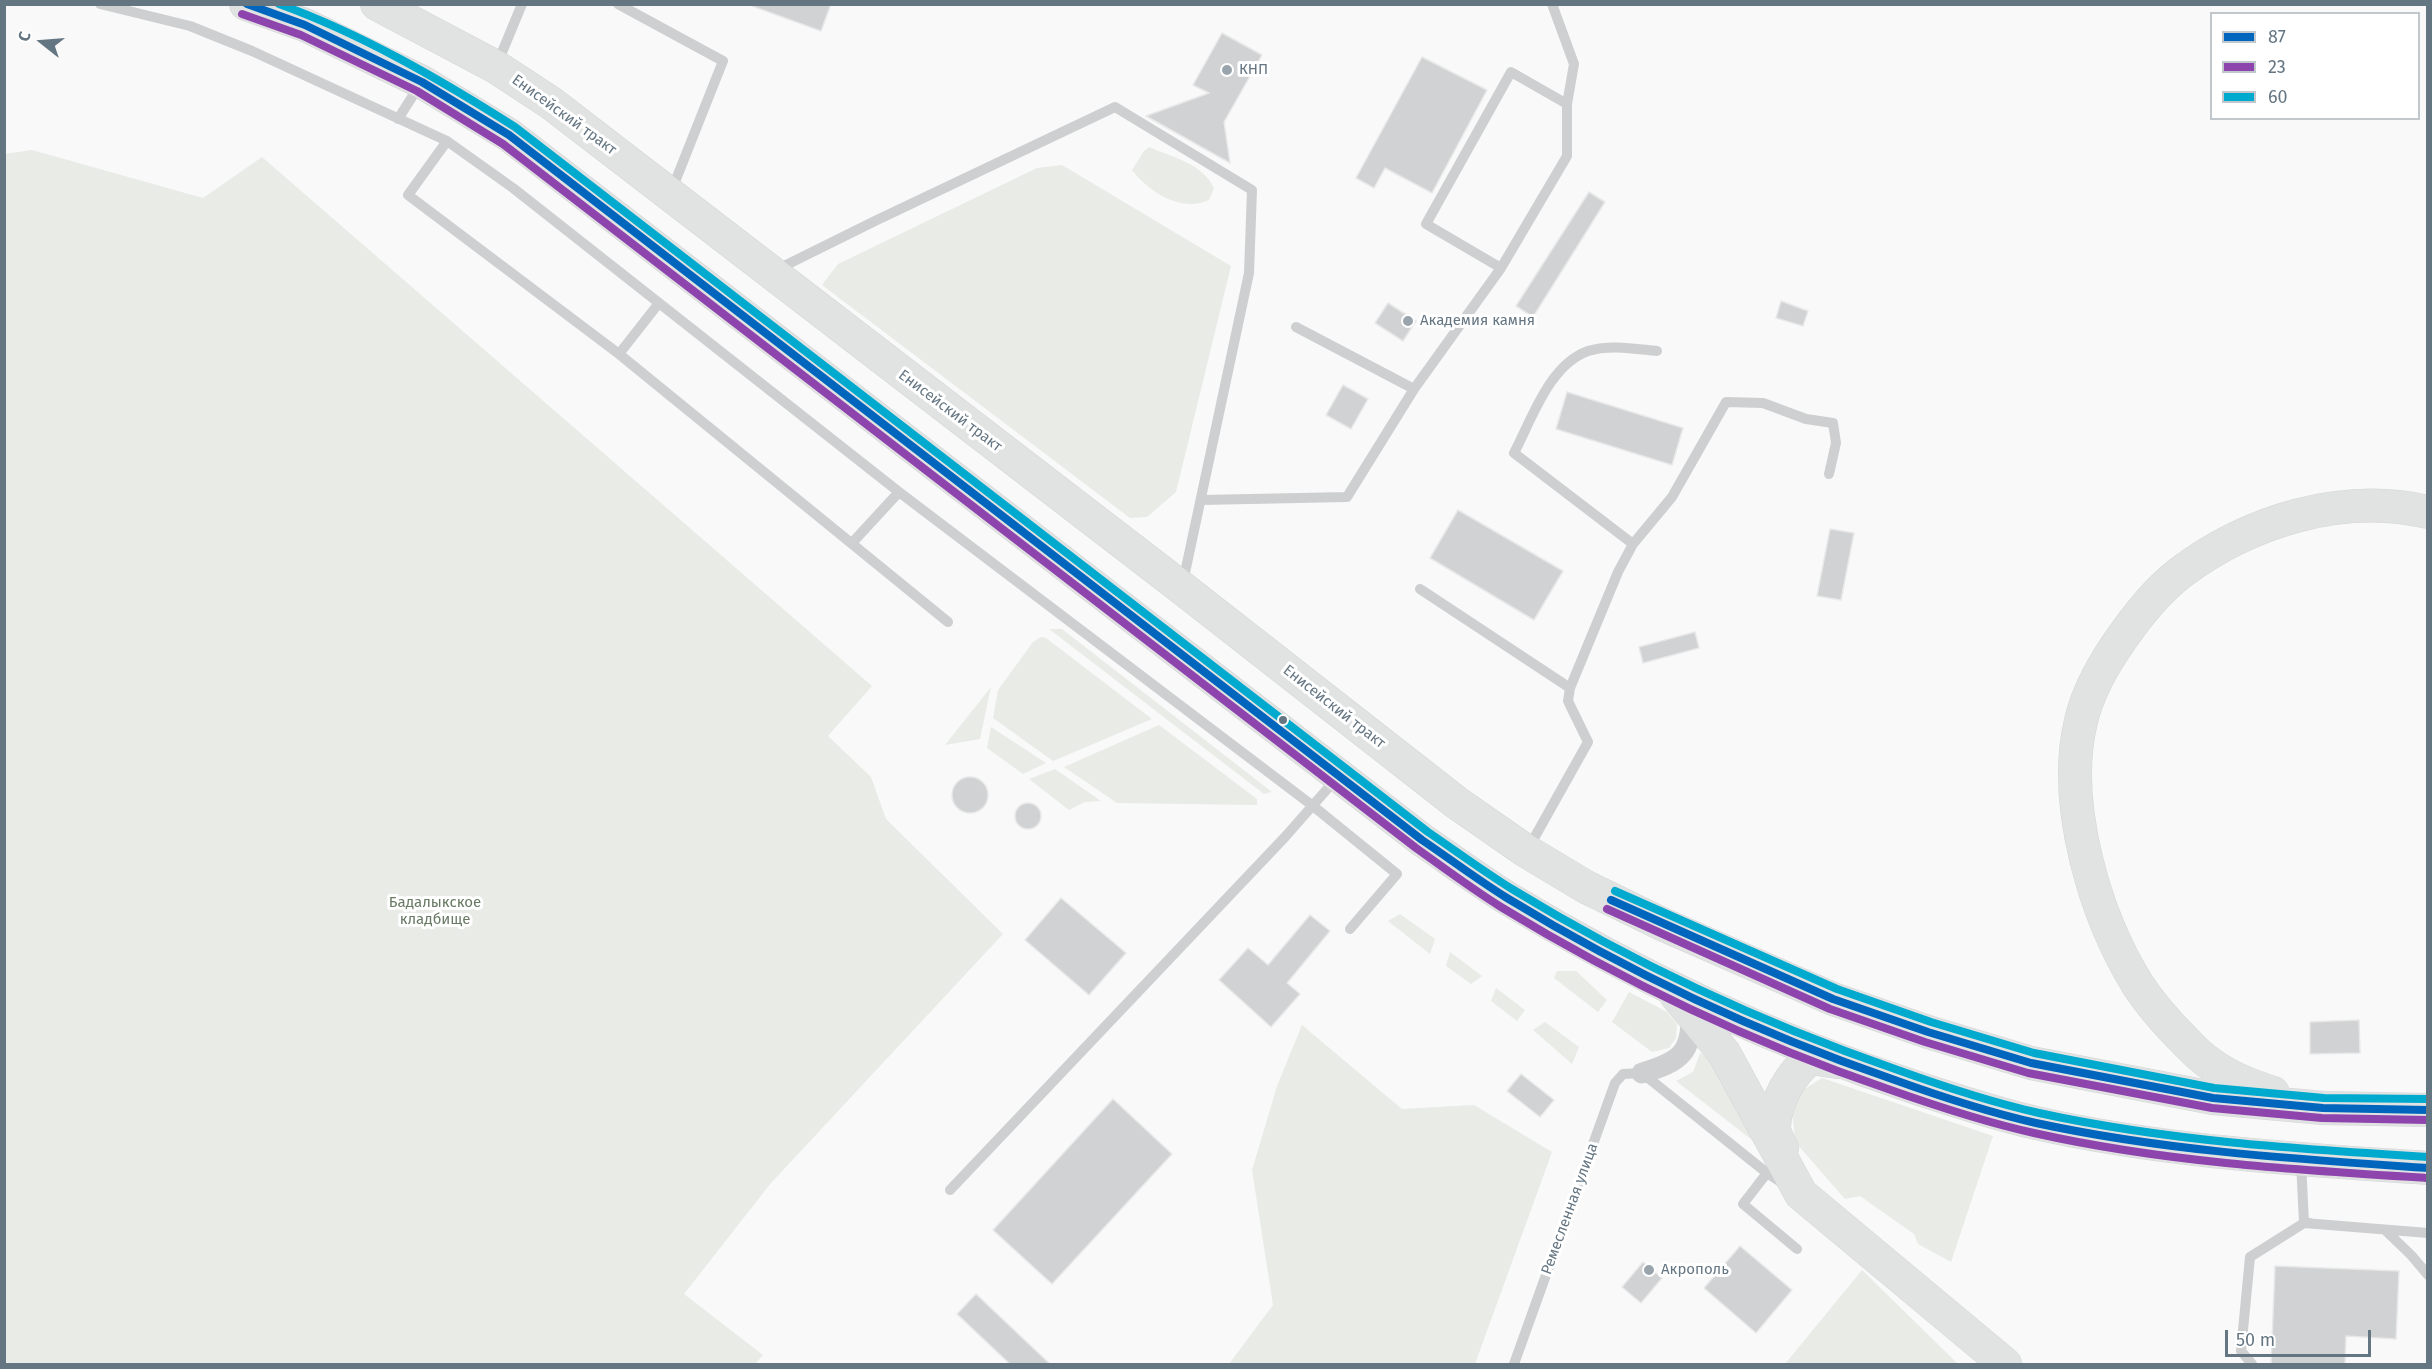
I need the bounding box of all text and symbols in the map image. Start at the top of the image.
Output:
north arrow [12,12,72,72]
legend [2210,12,2420,120]
text: 87 [2268,26,2286,48]
text: С [14,29,35,44]
text: 23 [2268,56,2286,78]
place label: КНП [1239,61,1268,79]
marker: КНП [1220,63,1234,77]
street label: Енисейский тракт [508,71,620,159]
text: 60 [2268,86,2288,108]
place label: Академия камня [1420,312,1535,330]
marker: Академия камня [1401,314,1415,328]
street label: Енисейский тракт [895,366,1005,456]
street label: Енисейский тракт [1279,661,1389,753]
unlabelled marker [1277,714,1289,726]
park label: Бадалыкское кладбище [389,894,481,929]
street label: Ремесленная улица [1538,1141,1602,1277]
place label: Акрополь [1661,1261,1729,1279]
marker: Акрополь [1642,1263,1656,1277]
scale bar [2228,1318,2374,1356]
text: 50 m [2236,1329,2275,1351]

